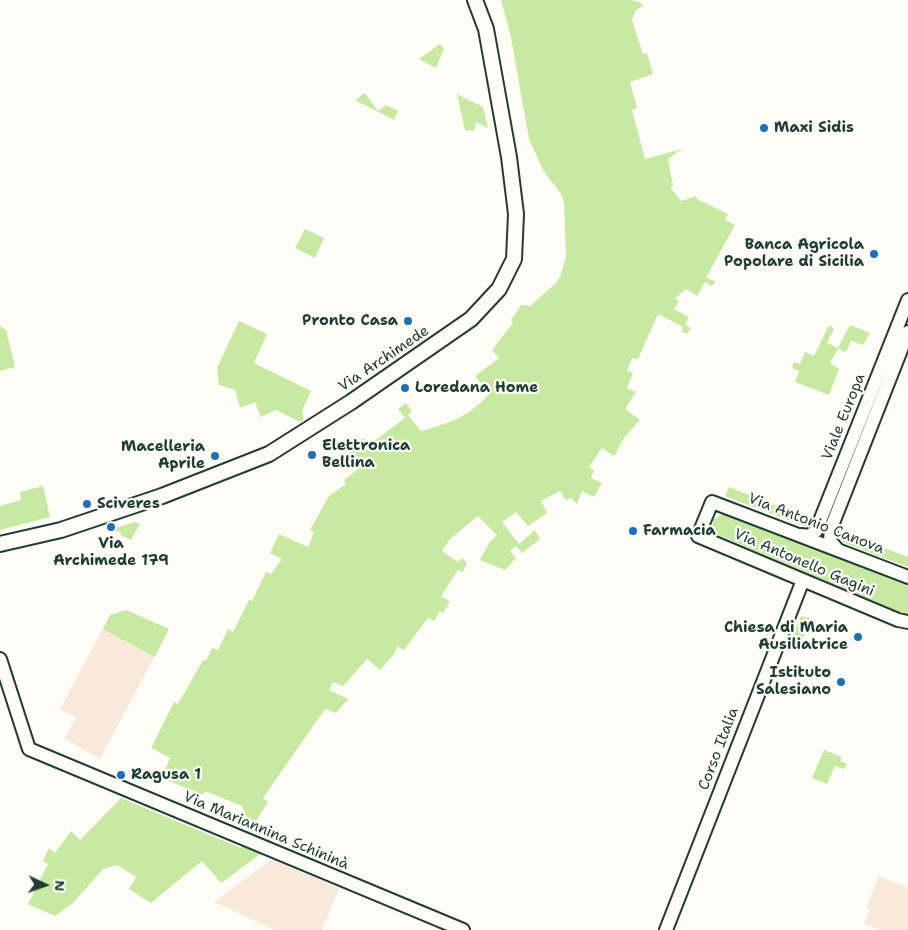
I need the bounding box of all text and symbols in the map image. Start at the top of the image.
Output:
place label: Maxi Sidis [774,119,854,137]
marker: Maxi Sidis [758,122,770,134]
place label: Banca Agricola Popolare di Sicilia [724,236,864,271]
marker: Banca Agricola Popolare di Sicilia [868,248,880,260]
place label: Pronto Casa [302,312,398,330]
marker: Pronto Casa [402,315,414,327]
street label: Via Archimede [335,322,433,396]
street label: Viale Europa [818,371,870,463]
place label: Loredana Home [415,379,538,397]
marker: Loredana Home [399,382,411,394]
place label: Elettronica Bellina [322,437,410,472]
place label: Macelleria Aprile [121,438,205,473]
marker: Elettronica Bellina [306,449,318,461]
marker: Macelleria Aprile [209,450,221,462]
street label: Via Antonio Canova [745,490,887,558]
place label: Sciveres [97,495,160,513]
marker: Sciveres [81,498,93,510]
marker: Via Archimede 179 [105,521,117,533]
place label: Farmacia [643,522,716,540]
marker: Farmacia [627,525,639,537]
street label: Via Antonello Gagini [731,525,877,601]
place label: Via Archimede 179 [53,535,169,570]
place label: Chiesa di Maria Ausiliatrice [724,619,848,654]
marker: Chiesa di Maria Ausiliatrice [852,631,864,643]
place label: Istituto Salesiano [756,664,831,699]
marker: Istituto Salesiano [835,676,847,688]
street label: Corso Italia [695,705,743,793]
place label: Ragusa 1 [131,766,201,784]
marker: Ragusa 1 [115,769,127,781]
street label: Via Mariannina Schininà [181,788,351,874]
north arrow [20,860,70,910]
text: N [51,880,69,892]

